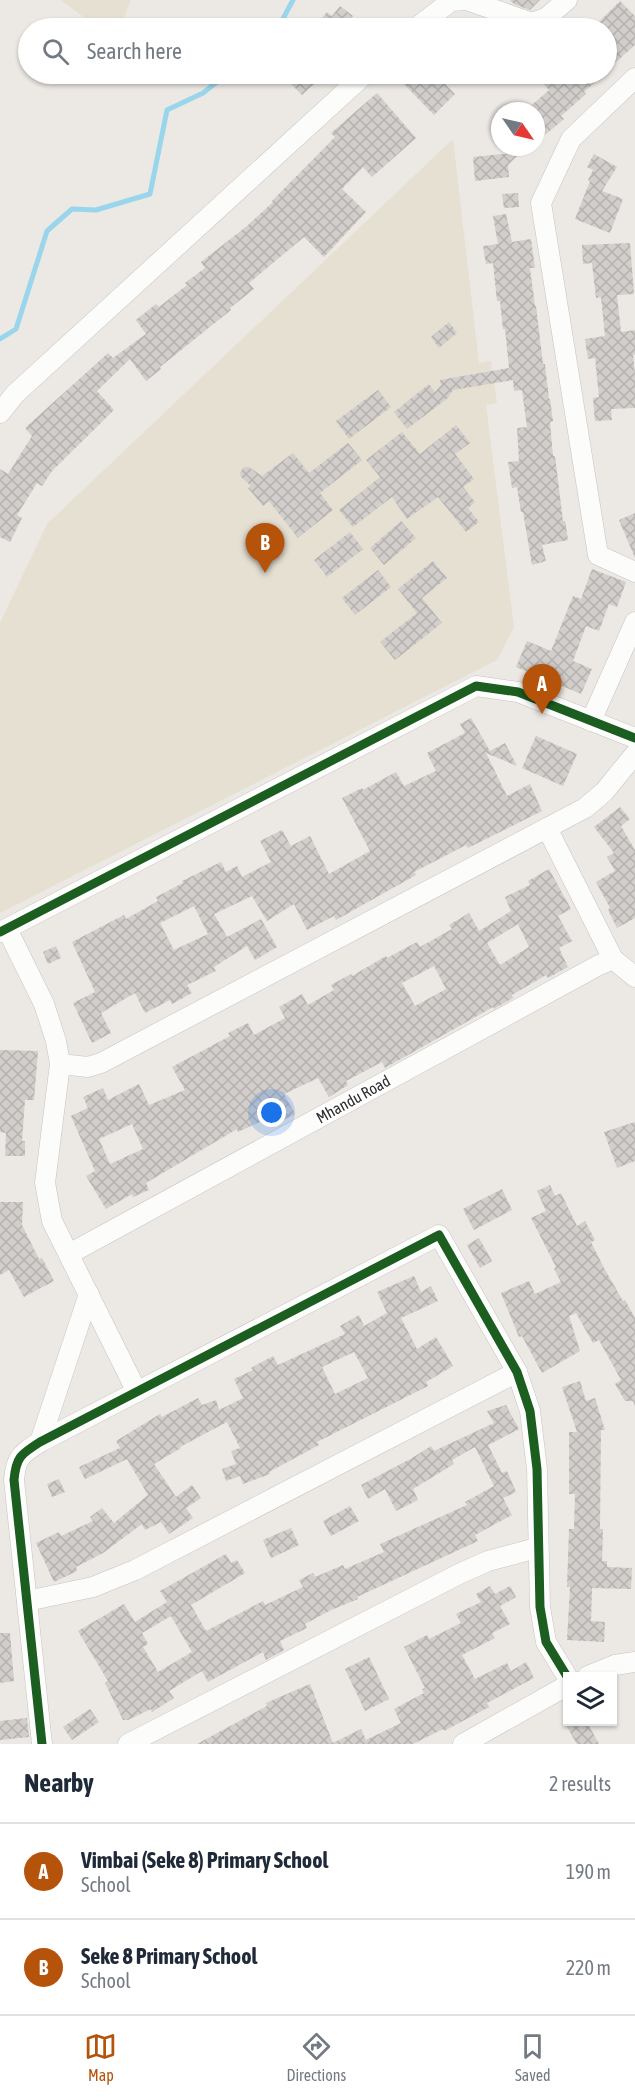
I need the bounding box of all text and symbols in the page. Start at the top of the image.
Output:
search box [18,18,617,84]
icon: search [39,35,72,68]
text: Search here [87,38,182,64]
north arrow [491,102,545,156]
pin: B [246,524,284,573]
pin: A [522,664,562,714]
street label: Mhandu Road [313,1071,393,1127]
your location [257,1098,286,1127]
map controls [563,1672,617,1726]
button: layers [563,1672,617,1726]
text: Nearby [24,1768,94,1798]
text: 2 results [549,1772,611,1795]
text: Vimbai (Seke 8) Primary School [81,1847,328,1873]
text: A [39,1860,48,1883]
text: 190 m [566,1860,611,1883]
text: School [81,1873,131,1896]
text: Seke 8 Primary School [81,1943,257,1969]
text: B [39,1956,48,1979]
text: 220 m [566,1956,611,1979]
text: School [81,1969,131,1992]
tab: Map [84,2030,117,2084]
tab: Directions [286,2030,346,2084]
tab: Saved [515,2030,550,2084]

